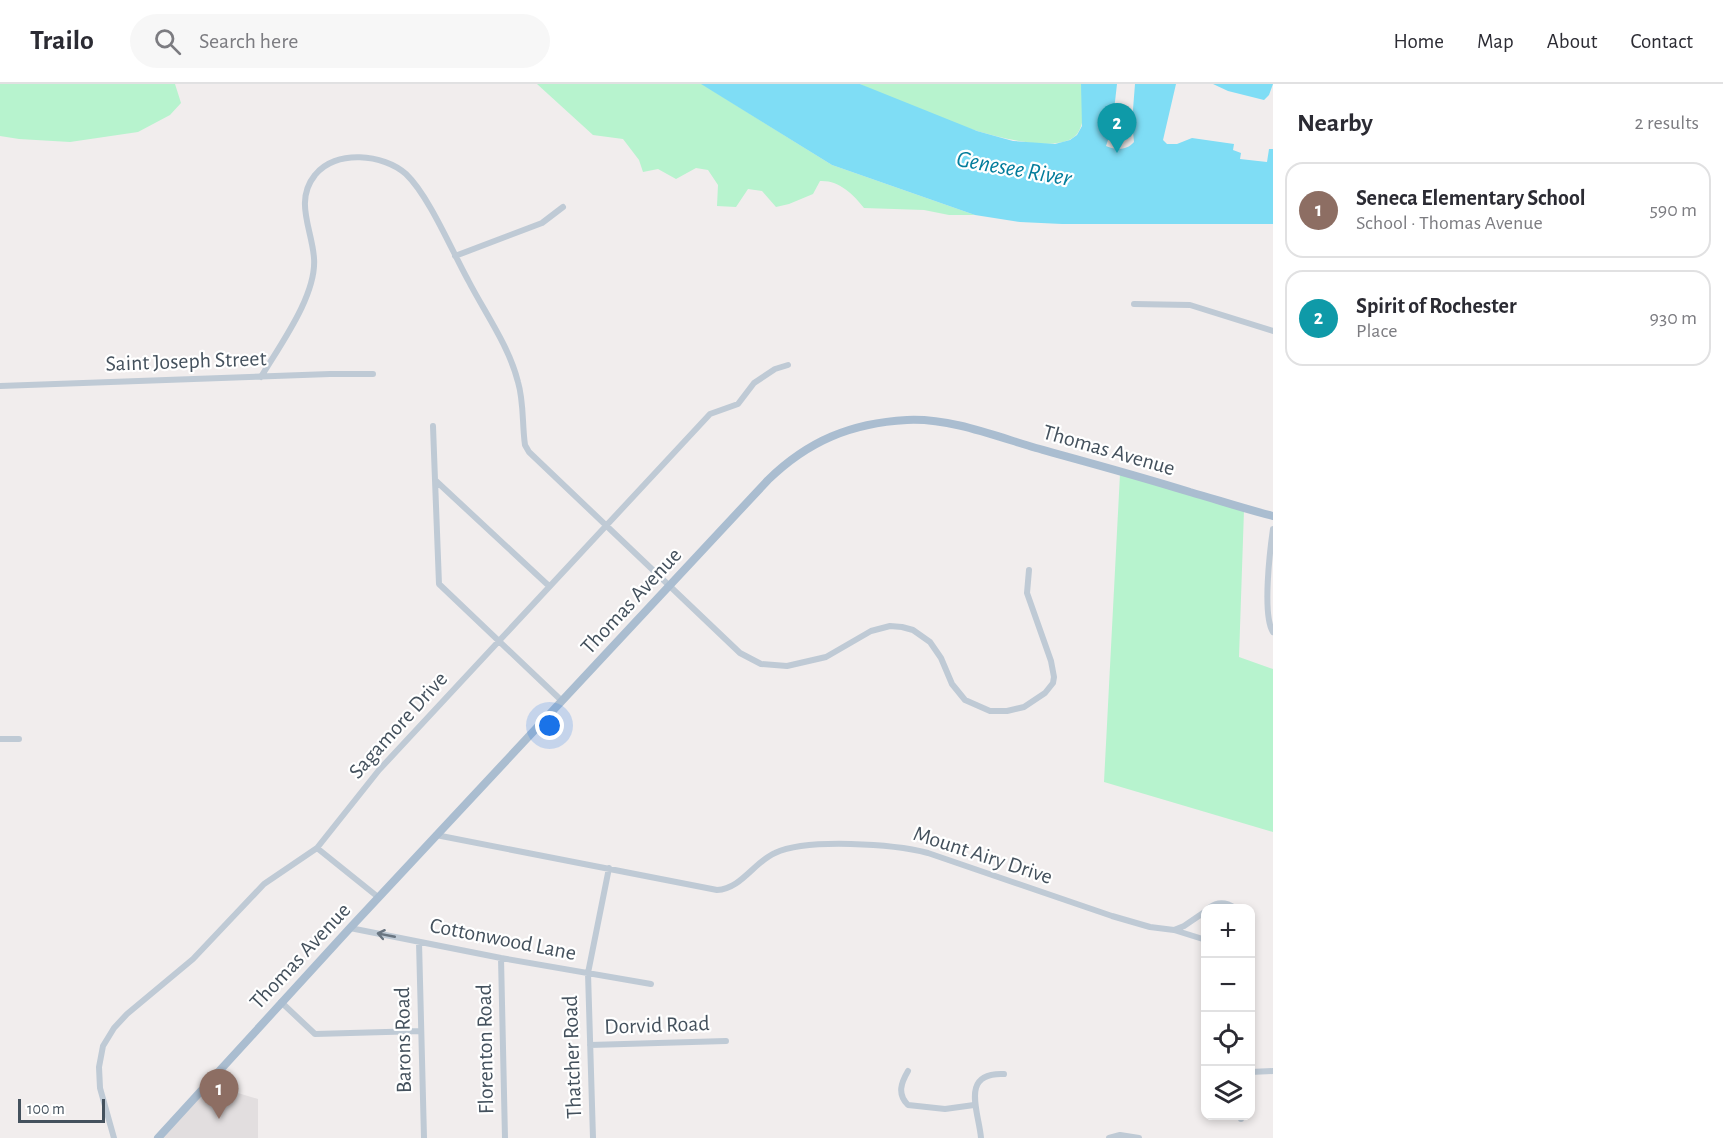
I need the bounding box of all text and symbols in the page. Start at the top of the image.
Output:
search box [130,14,550,68]
icon: search [151,25,184,58]
text: Trailo [30,27,94,55]
text: Search here [199,30,298,52]
text: Home [1393,31,1444,52]
text: Map [1477,31,1514,52]
text: About [1547,31,1597,52]
text: Contact [1630,31,1693,52]
pin: 2 [1098,104,1136,153]
text: Nearby [1297,110,1373,136]
text: 2 results [1635,113,1699,133]
water label: Genesee River [955,147,1074,191]
text: Seneca Elementary School [1356,187,1586,209]
text: 1 [1315,200,1322,220]
text: 590 m [1649,200,1697,220]
text: School · Thomas Avenue [1356,213,1543,233]
text: Spirit of Rochester [1356,295,1517,317]
text: 2 [1314,308,1323,328]
text: 930 m [1650,308,1697,328]
text: Place [1356,321,1397,341]
street label: Saint Joseph Street [105,347,267,375]
street label: Thomas Avenue [1040,421,1178,479]
street label: Thomas Avenue [576,544,686,658]
street label: Sagamore Drive [345,667,451,783]
your location [535,711,564,740]
street label: Mount Airy Drive [911,822,1055,888]
street label: Thomas Avenue [245,899,355,1013]
map controls [1201,904,1255,1120]
button: + [1201,904,1255,958]
street label: Cottonwood Lane [428,914,578,964]
one-way arrow [377,929,396,940]
button: − [1201,958,1255,1012]
street label: Florenton Road [473,984,497,1114]
street label: Barons Road [391,987,415,1093]
street label: Thatcher Road [559,995,585,1119]
street label: Dorvid Road [604,1012,710,1038]
button: locate [1201,1012,1255,1066]
button: layers [1201,1066,1255,1120]
pin: 1 [200,1070,238,1119]
scale bar [18,1096,105,1124]
text: 100 m [27,1101,65,1117]

